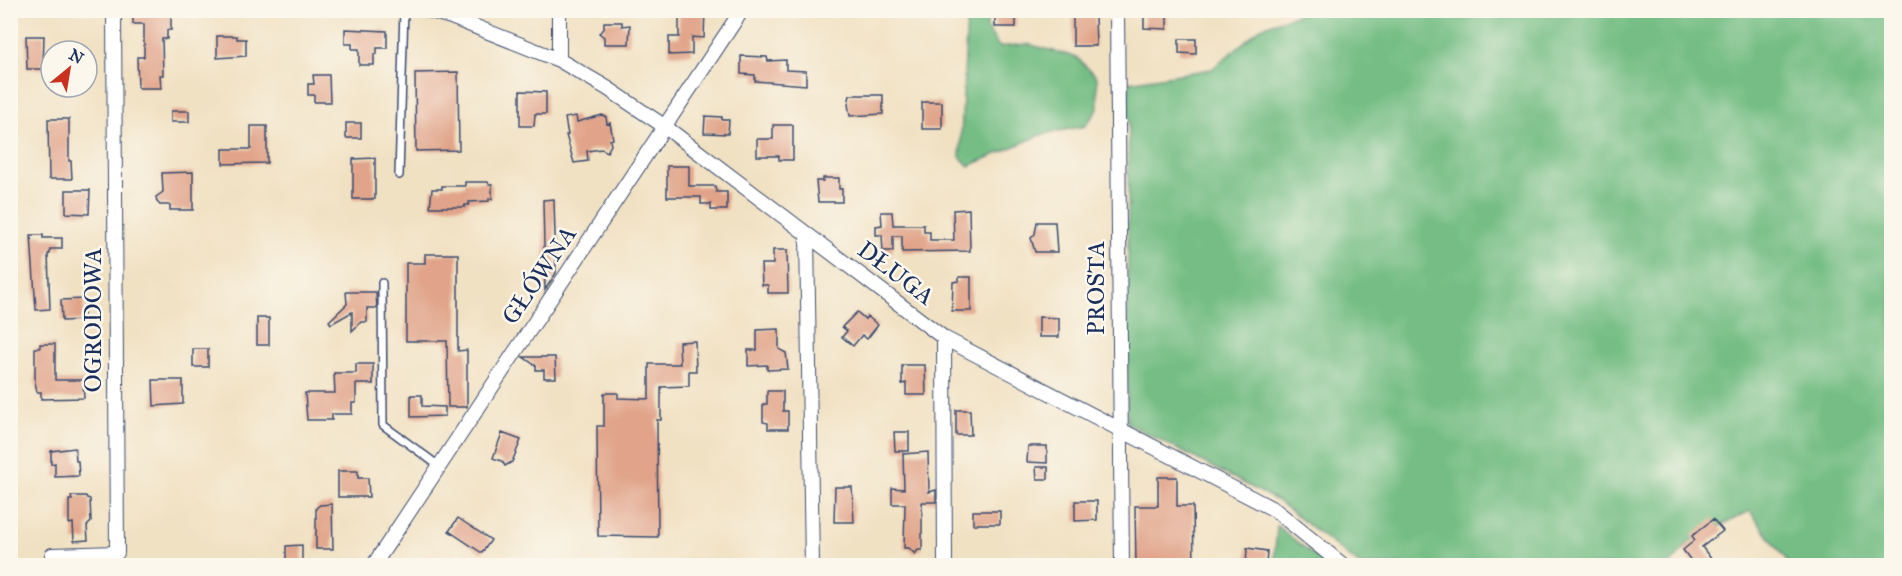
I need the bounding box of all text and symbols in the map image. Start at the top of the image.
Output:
north arrow [39,39,99,99]
text: N [66,45,87,68]
street label: GŁÓWNA [495,220,583,330]
street label: DŁUGA [852,234,940,312]
street label: PROSTA [1081,241,1111,335]
street label: OGRODOWA [78,247,108,393]

